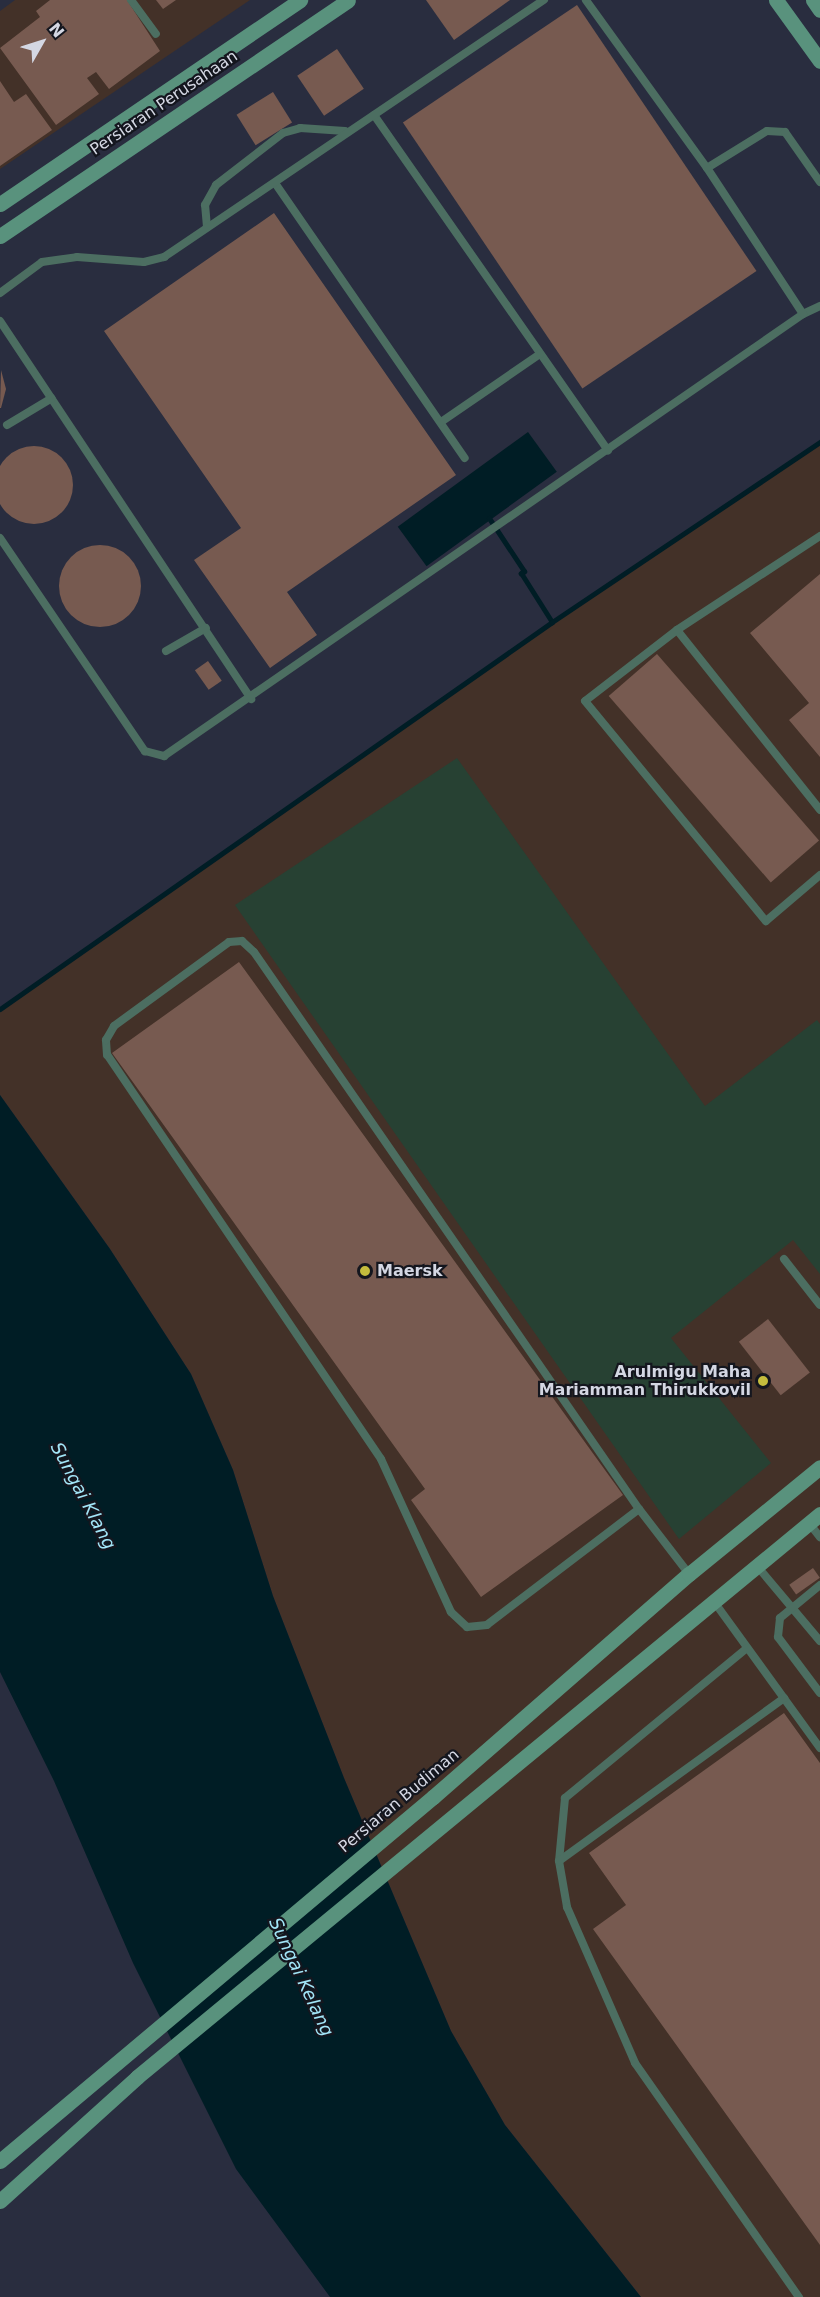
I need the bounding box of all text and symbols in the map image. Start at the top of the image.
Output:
north arrow [12,12,72,72]
text: N [45,19,68,42]
street label: Persiaran Perusahaan [87,47,241,159]
place label: Maersk [377,1261,443,1281]
marker: Maersk [358,1264,372,1278]
place label: Arulmigu Maha Mariamman Thirukkovil [539,1362,751,1400]
marker: Arulmigu Maha Mariamman Thirukkovil [756,1374,770,1388]
water label: Sungai Klang [46,1439,120,1553]
street label: Persiaran Budiman [335,1745,463,1857]
water label: Sungai Kelang [264,1914,338,2040]

